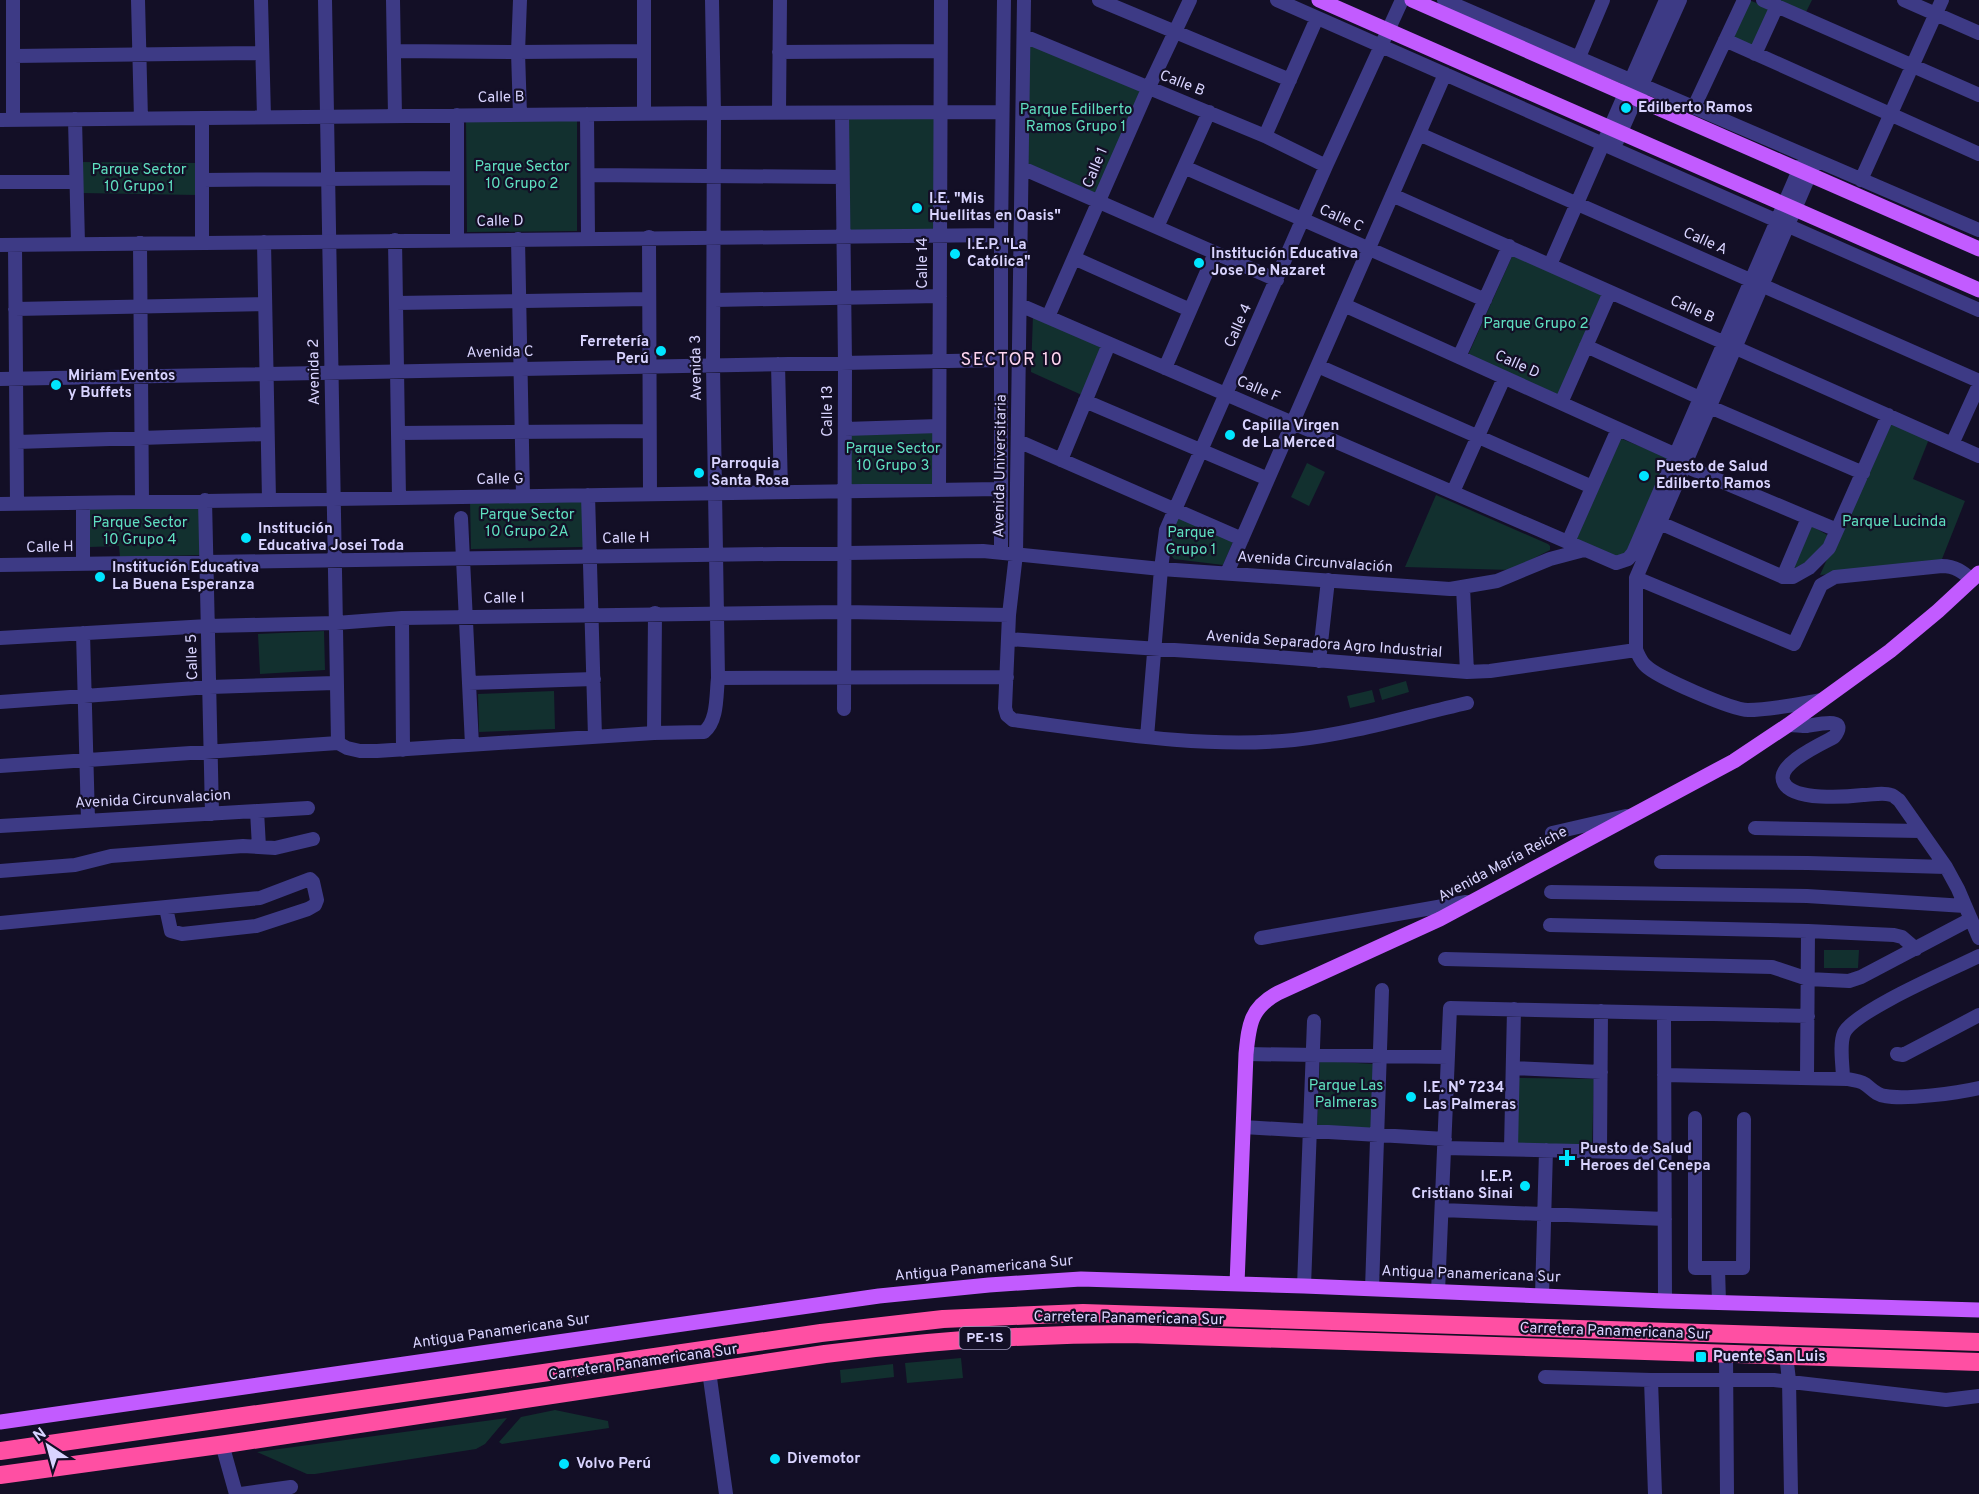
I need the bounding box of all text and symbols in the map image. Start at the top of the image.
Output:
street label: Calle B [1157,67,1207,101]
street label: Calle B [477,88,525,108]
place label: Edilberto Ramos [1638,99,1753,118]
park label: Parque Edilberto Ramos Grupo 1 [1020,101,1132,137]
marker: Edilberto Ramos [1619,101,1633,115]
street label: Calle 1 [1079,145,1113,191]
park label: Parque Sector 10 Grupo 2 [474,158,570,194]
park label: Parque Sector 10 Grupo 1 [91,161,187,197]
place label: I.E. "Mis Huellitas en Oasis" [929,190,1061,226]
marker: I.E. "Mis Huellitas en Oasis" [910,201,924,215]
street label: Calle C [1316,201,1366,237]
street label: Calle D [476,212,524,232]
street label: Calle A [1680,224,1730,260]
place label: I.E.P. "La Católica" [967,236,1031,272]
street label: Calle 14 [914,237,933,289]
place label: Institución Educativa Jose De Nazaret [1211,245,1358,281]
marker: I.E.P. "La Católica" [948,247,962,261]
marker: Institución Educativa Jose De Nazaret [1192,256,1206,270]
street label: Calle B [1667,292,1717,328]
street label: Calle 4 [1221,301,1257,351]
park label: Parque Grupo 2 [1483,315,1589,334]
place label: Ferretería Perú [580,333,649,369]
street label: Avenida 3 [687,335,707,401]
street label: Avenida 2 [305,339,325,405]
street label: Avenida C [466,343,534,363]
marker: Ferretería Perú [654,344,668,358]
street label: Calle D [1492,347,1542,383]
district label: SECTOR 10 [960,349,1064,372]
place label: Miriam Eventos y Buffets [68,367,176,403]
street label: Calle F [1233,372,1283,408]
marker: Miriam Eventos y Buffets [49,378,63,392]
street label: Calle 13 [819,385,838,437]
street label: Avenida Universitaria [990,394,1012,538]
place label: Capilla Virgen de La Merced [1242,417,1339,453]
marker: Capilla Virgen de La Merced [1223,428,1237,442]
park label: Parque Sector 10 Grupo 3 [845,440,941,476]
place label: Parroquia Santa Rosa [711,455,789,491]
place label: Puesto de Salud Edilberto Ramos [1656,458,1771,494]
marker: Parroquia Santa Rosa [692,466,706,480]
marker: Puesto de Salud Edilberto Ramos [1637,469,1651,483]
street label: Calle G [476,470,524,490]
park label: Parque Sector 10 Grupo 2A [479,506,575,542]
park label: Parque Lucinda [1842,513,1946,532]
park label: Parque Sector 10 Grupo 4 [92,514,188,550]
place label: Institución Educativa Josei Toda [258,520,404,556]
park label: Parque Grupo 1 [1166,524,1216,560]
street label: Calle H [602,529,650,549]
marker: Institución Educativa Josei Toda [239,531,253,545]
street label: Calle H [26,538,74,558]
street label: Avenida Circunvalación [1236,548,1394,578]
place label: Institución Educativa La Buena Esperanza [112,559,259,595]
marker: Institución Educativa La Buena Esperanza [93,570,107,584]
street label: Calle I [483,589,525,609]
street label: Avenida Separadora Agro Industrial [1205,627,1443,663]
street label: Calle 5 [183,633,203,681]
street label: Avenida Circunvalacion [75,786,231,814]
street label: Avenida María Reiche [1435,823,1571,907]
park label: Parque Las Palmeras [1309,1077,1383,1113]
place label: I.E. N° 7234 Las Palmeras [1423,1079,1516,1115]
marker: I.E. N° 7234 Las Palmeras [1404,1090,1418,1104]
place label: Puesto de Salud Heroes del Cenepa [1580,1140,1711,1176]
marker: Puesto de Salud Heroes del Cenepa [1558,1149,1576,1167]
place label: I.E.P. Cristiano Sinai [1411,1168,1513,1204]
marker: I.E.P. Cristiano Sinai [1518,1179,1532,1193]
street label: Antigua Panamericana Sur [894,1252,1074,1286]
street label: Antigua Panamericana Sur [1381,1262,1561,1288]
street label: Carretera Panamericana Sur [1033,1308,1225,1330]
street label: Antigua Panamericana Sur [411,1310,591,1354]
street label: Carretera Panamericana Sur [1519,1319,1711,1345]
road number: PE-1S [960,1327,1010,1349]
street label: Carretera Panamericana Sur [547,1340,739,1386]
place label: Puente San Luis [1713,1348,1826,1367]
marker: Puente San Luis [1694,1350,1708,1364]
north arrow [18,1416,78,1476]
text: N [30,1424,51,1447]
place label: Divemotor [787,1450,861,1469]
marker: Divemotor [768,1452,782,1466]
place label: Volvo Perú [576,1455,651,1474]
marker: Volvo Perú [557,1457,571,1471]

